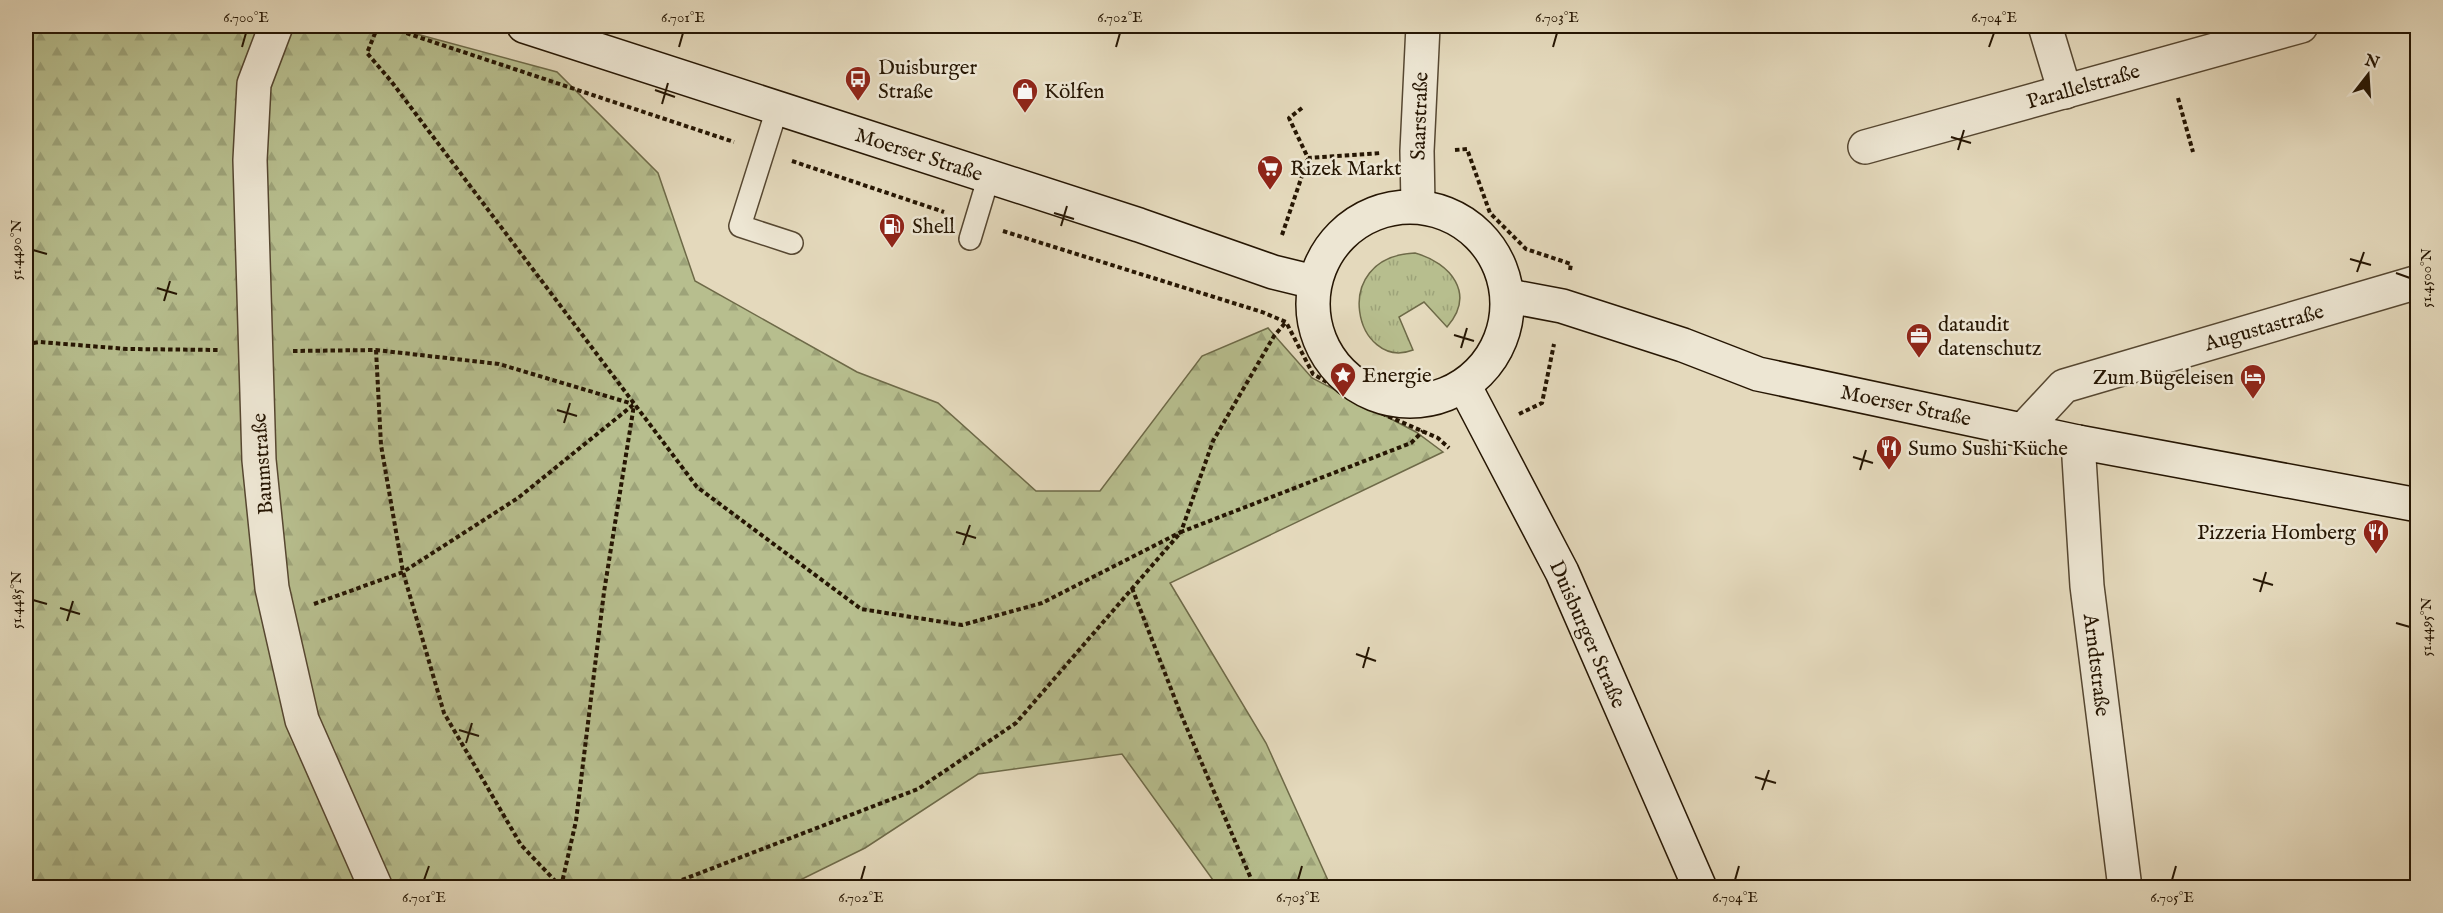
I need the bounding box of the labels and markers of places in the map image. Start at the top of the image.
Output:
place label: Duisburger Straße [878,55,978,106]
bus stop icon: Duisburger Straße [843,64,873,102]
shop icon: Kölfen [1010,76,1040,114]
place label: Kölfen [1044,79,1104,106]
supermarket icon: Rizek Markt [1255,153,1285,191]
place label: Rizek Markt [1290,156,1402,183]
fuel station icon: Shell [877,211,907,249]
place label: Shell [912,214,955,241]
place label: dataudit datenschutz [1938,312,2042,363]
office icon: dataudit datenschutz [1904,321,1934,359]
place icon: Energie [1328,360,1358,398]
hotel icon: Zum Bügeleisen [2238,362,2268,400]
place label: Energie [1362,363,1432,390]
place label: Zum Bügeleisen [2093,365,2234,392]
restaurant icon: Sumo Sushi Küche [1874,433,1904,471]
place label: Sumo Sushi Küche [1908,436,2068,463]
restaurant icon: Pizzeria Homberg [2361,517,2391,555]
place label: Pizzeria Homberg [2197,520,2357,547]

